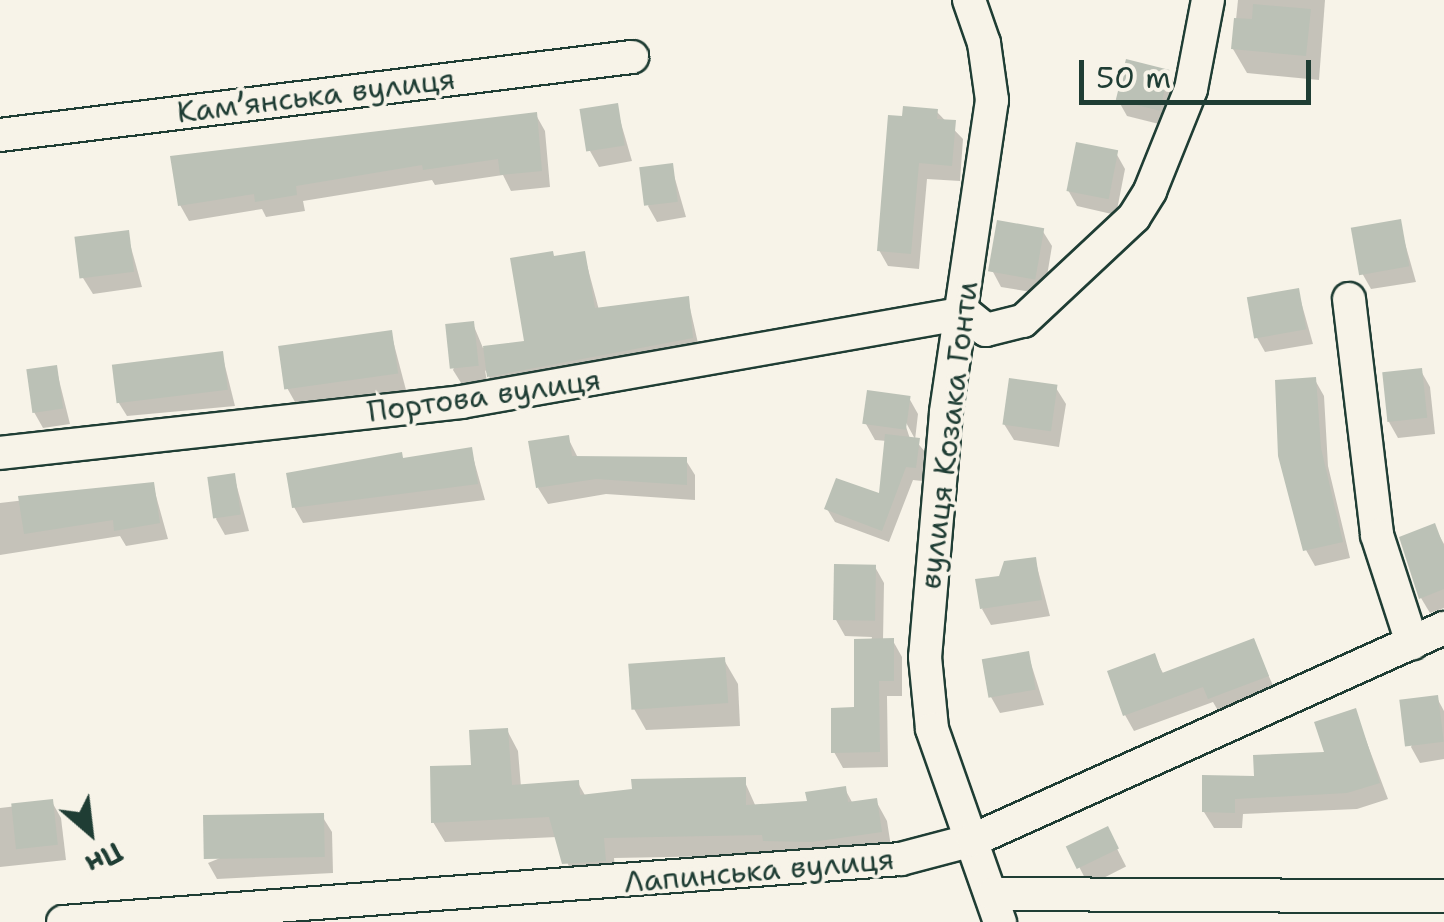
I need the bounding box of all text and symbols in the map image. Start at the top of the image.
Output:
scale bar [1084,40,1316,102]
text: 50 m [1096,57,1171,98]
street label: Камʼянська вулиця [175,61,457,131]
street label: вулиця Козака Гонти [912,279,986,591]
street label: Портова вулиця [365,362,603,430]
north arrow [40,782,140,882]
text: Пн [79,833,129,884]
street label: Лапинська вулиця [622,841,896,901]

